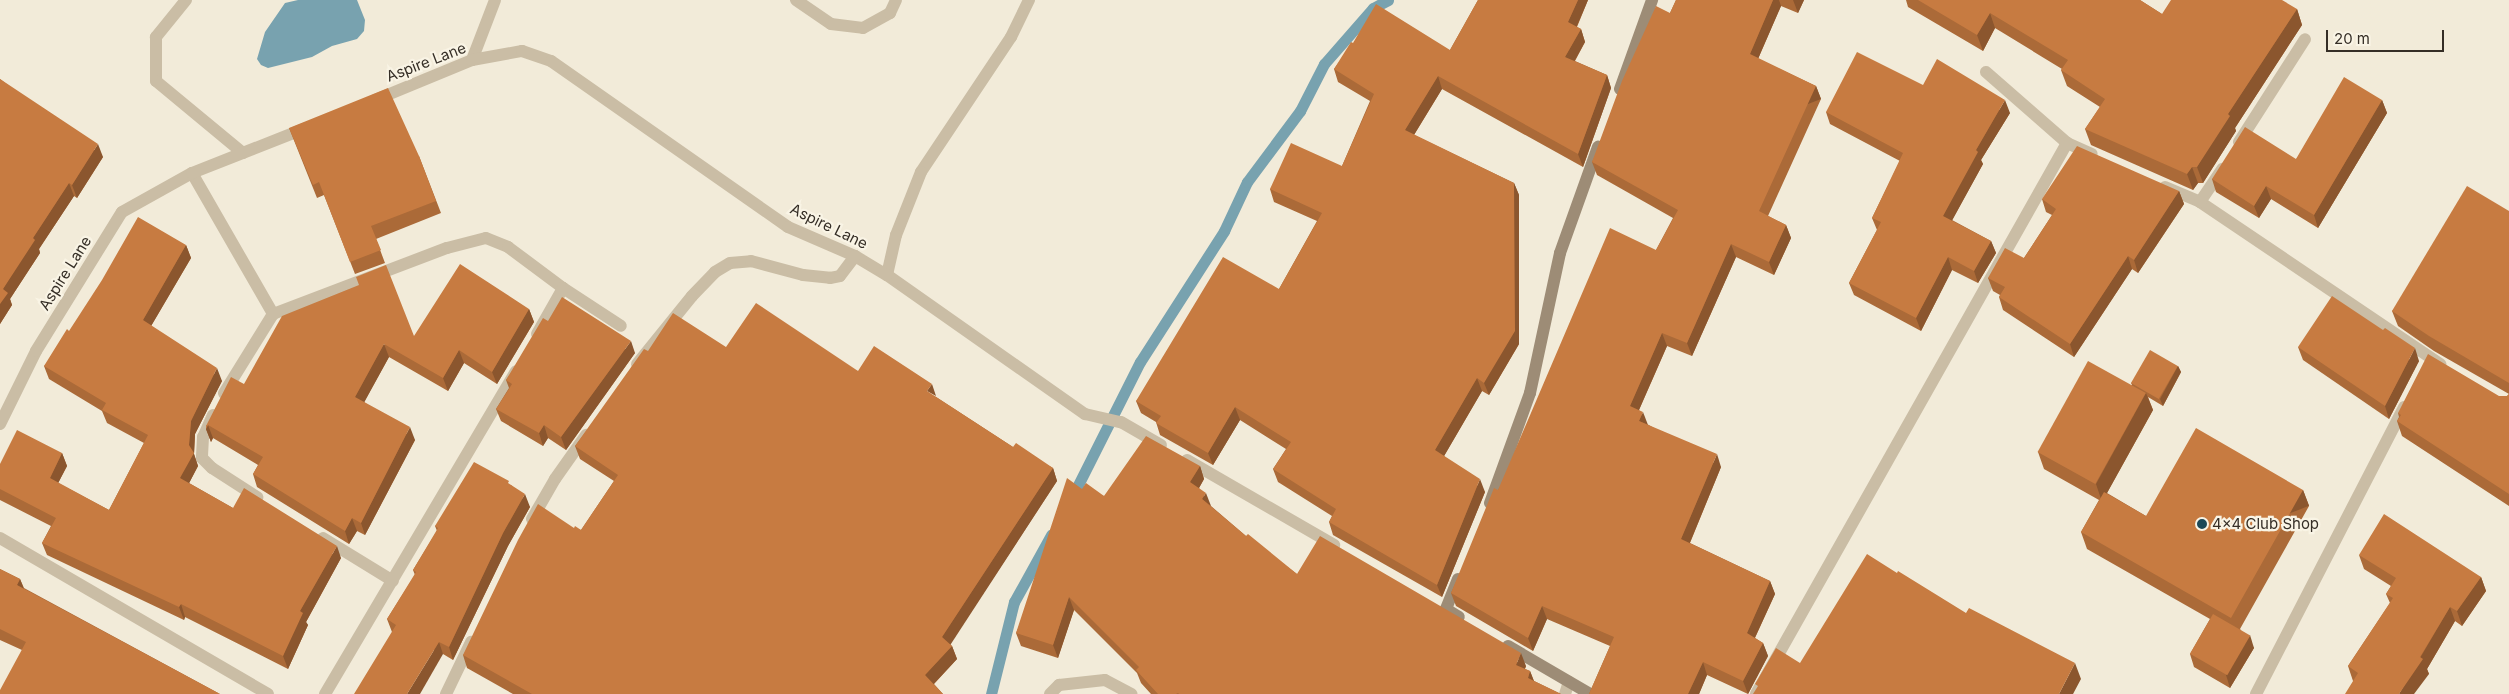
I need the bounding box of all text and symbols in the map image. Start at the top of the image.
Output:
scale bar [2329,20,2446,52]
text: 20 m [2334,29,2370,48]
street label: Aspire Lane [384,39,468,85]
street label: Aspire Lane [787,200,871,252]
street label: Aspire Lane [35,233,95,313]
place label: 4x4 Club Shop [2212,515,2319,533]
marker: 4x4 Club Shop [2196,518,2208,530]

